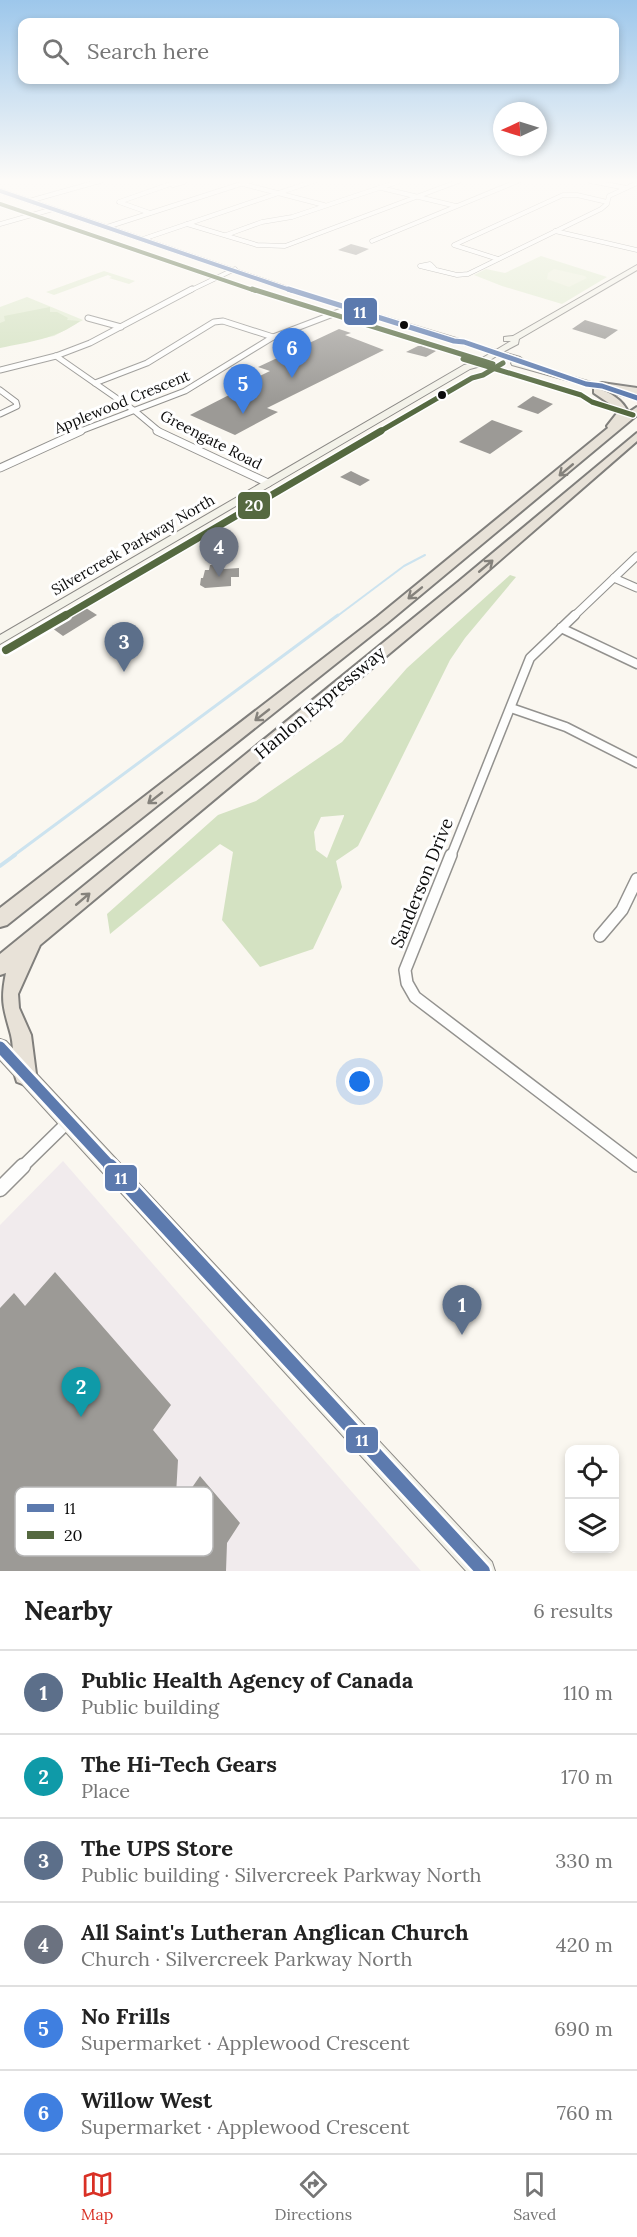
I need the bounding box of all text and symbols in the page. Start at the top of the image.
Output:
search box [18,18,619,84]
icon: search [39,35,72,68]
text: Search here [87,37,209,65]
north arrow [493,102,547,156]
line badge: 11 [343,297,378,326]
text: 11 [354,302,367,322]
unlabelled marker [398,319,410,331]
pin: 6 [272,328,312,378]
pin: 5 [224,364,262,414]
street label: Applewood Crescent [50,366,193,438]
unlabelled marker [436,389,448,401]
street label: Greengate Road [157,406,265,473]
one-way arrow [559,463,574,477]
street label: Silvercreek Parkway North [48,490,218,599]
line badge: 20 [237,491,271,520]
text: 20 [245,495,263,515]
pin: 4 [200,528,238,577]
one-way arrow [478,559,494,572]
one-way arrow [407,587,423,600]
pin: 3 [104,622,144,672]
street label: Hanlon Expressway [250,641,390,764]
one-way arrow [254,708,270,721]
one-way arrow [147,792,163,805]
street label: Sanderson Drive [385,814,458,951]
one-way arrow [74,893,90,906]
your location [345,1067,374,1096]
line badge: 11 [104,1164,138,1192]
text: 11 [115,1168,128,1188]
pin: 1 [442,1286,482,1335]
pin: 2 [62,1368,100,1417]
line badge: 11 [345,1426,379,1454]
text: 11 [356,1430,369,1450]
map controls [565,1445,619,1553]
button: locate [565,1445,619,1499]
legend [15,1487,213,1556]
text: 11 [64,1498,76,1518]
button: layers [565,1499,619,1553]
text: 20 [64,1525,83,1545]
text: Nearby [24,1594,112,1627]
text: 6 results [533,1598,613,1623]
text: Public Health Agency of Canada [81,1666,413,1694]
text: 1 [39,1680,48,1705]
text: 110 m [563,1680,613,1705]
text: Public building [81,1694,219,1719]
text: The Hi-Tech Gears [81,1750,277,1778]
text: 2 [38,1764,49,1789]
text: 170 m [561,1764,613,1789]
text: Place [81,1778,130,1803]
text: The UPS Store [81,1834,233,1862]
text: 3 [38,1848,49,1873]
text: 330 m [555,1848,613,1873]
text: Public building · Silvercreek Parkway North [81,1862,482,1887]
text: All Saint's Lutheran Anglican Church [81,1918,469,1946]
text: 4 [38,1932,49,1957]
text: 420 m [556,1932,613,1957]
text: Church · Silvercreek Parkway North [81,1946,413,1971]
text: No Frills [81,2002,170,2030]
text: 5 [38,2016,49,2041]
text: 690 m [554,2016,613,2041]
text: Supermarket · Applewood Crescent [81,2030,410,2055]
text: Willow West [81,2086,212,2114]
text: 6 [38,2100,49,2125]
text: 760 m [557,2100,613,2125]
text: Supermarket · Applewood Crescent [81,2114,410,2139]
tab: Map [81,2168,114,2224]
tab: Directions [275,2168,352,2224]
tab: Saved [513,2168,556,2224]

